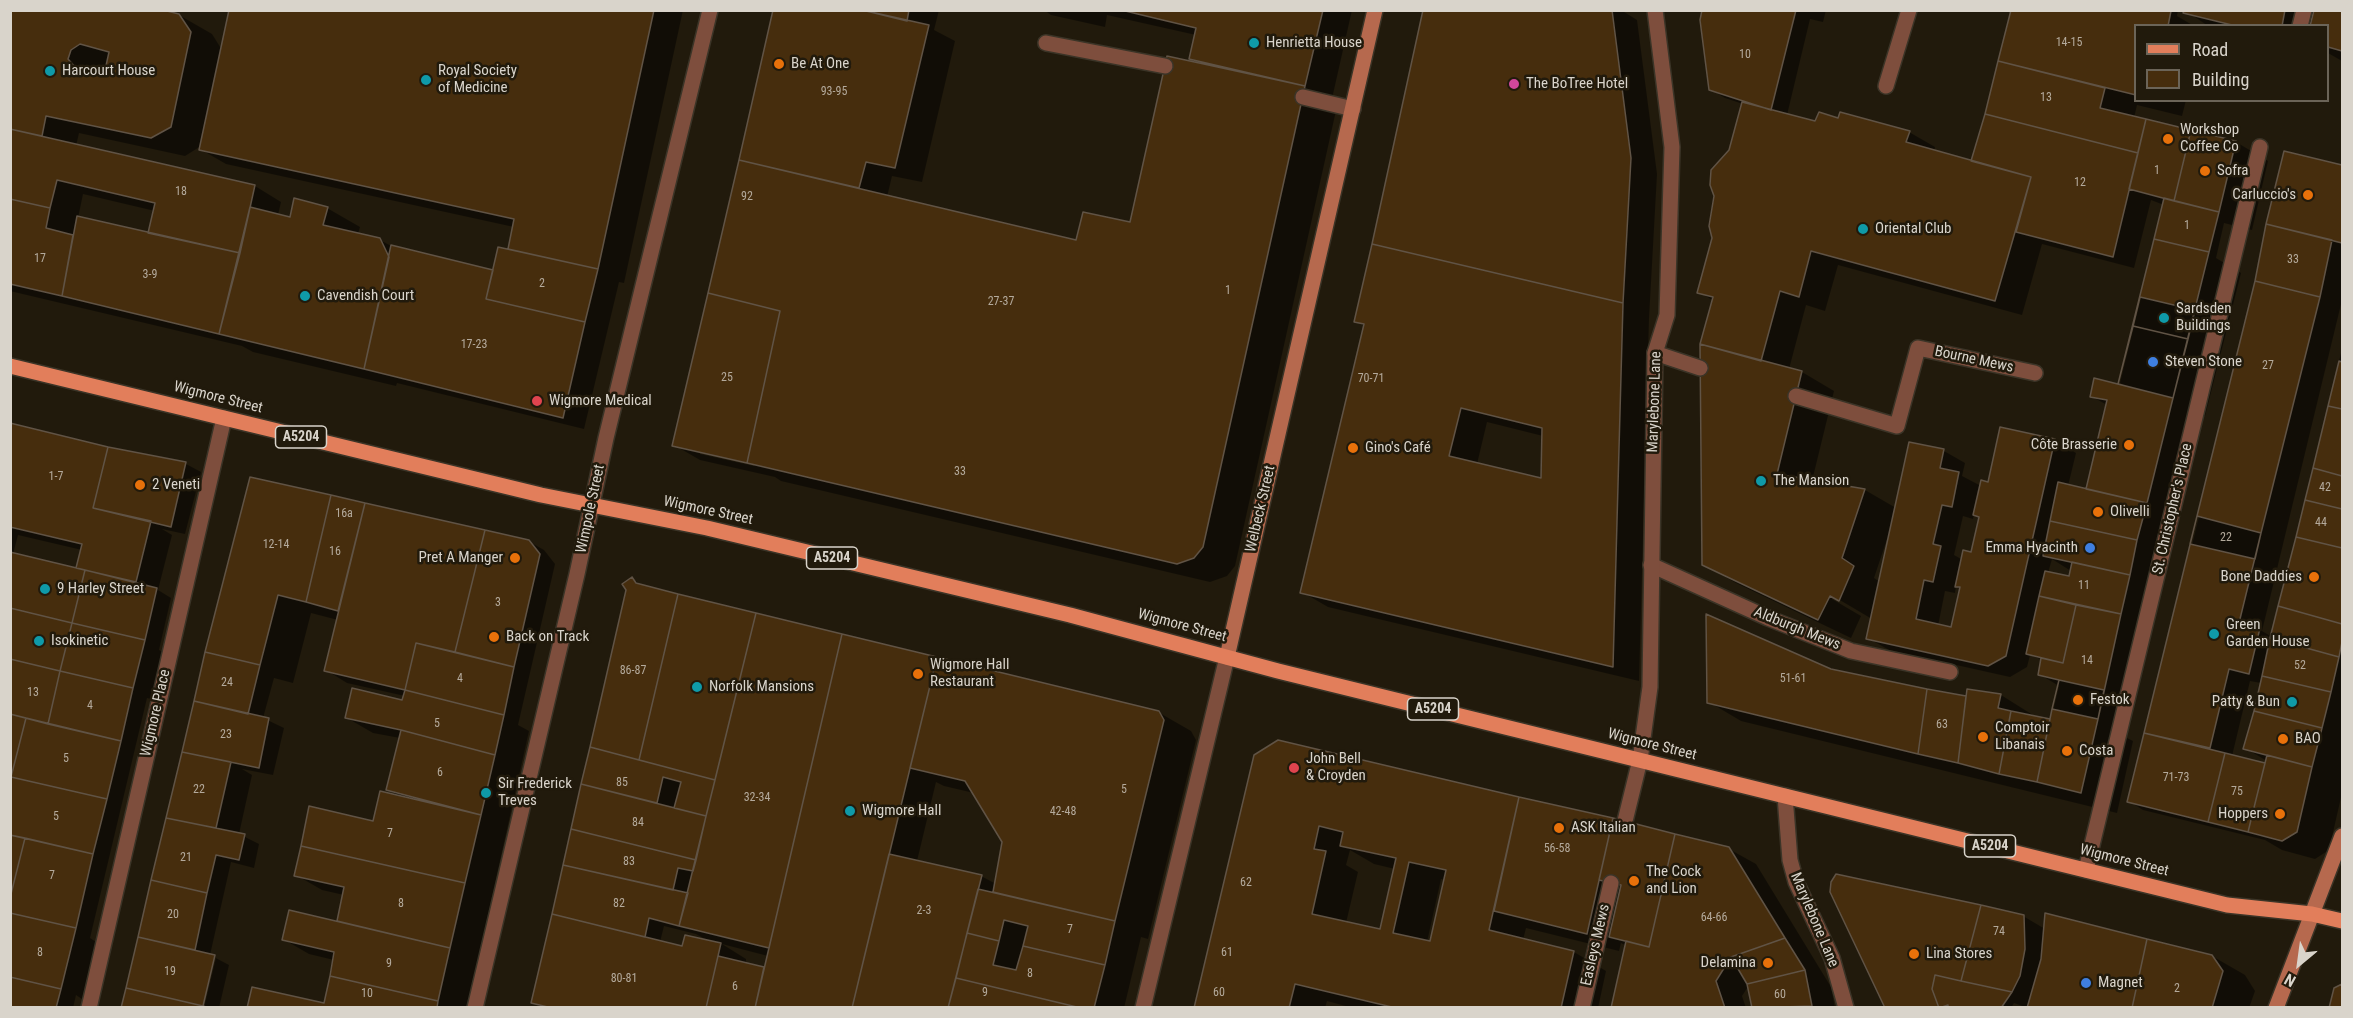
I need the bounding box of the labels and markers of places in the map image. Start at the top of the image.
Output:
place label: Henrietta House [1266,34,1362,52]
marker: Henrietta House [1247,36,1261,50]
place label: Be At One [791,55,849,73]
marker: Be At One [772,57,786,71]
place label: Harcourt House [62,62,155,80]
place label: Royal Society of Medicine [438,62,517,97]
marker: Harcourt House [43,64,57,78]
marker: Royal Society of Medicine [419,73,433,87]
place label: The BoTree Hotel [1526,75,1628,93]
marker: The BoTree Hotel [1507,77,1521,91]
place label: Workshop Coffee Co [2180,121,2239,156]
marker: Workshop Coffee Co [2161,132,2175,146]
place label: Sofra [2217,162,2249,180]
marker: Sofra [2198,164,2212,178]
place label: Carluccio's [2232,186,2296,204]
marker: Carluccio's [2301,188,2315,202]
place label: Oriental Club [1875,220,1951,238]
marker: Oriental Club [1856,222,1870,236]
place label: Cavendish Court [317,287,414,305]
marker: Cavendish Court [298,289,312,303]
place label: Sardsden Buildings [2176,300,2231,335]
marker: Sardsden Buildings [2157,311,2171,325]
place label: Steven Stone [2165,353,2242,371]
marker: Steven Stone [2146,355,2160,369]
place label: Wigmore Medical [549,392,652,410]
marker: Wigmore Medical [530,394,544,408]
place label: Côte Brasserie [2031,436,2117,454]
marker: Côte Brasserie [2122,438,2136,452]
place label: Gino's Café [1365,439,1431,457]
marker: Gino's Café [1346,441,1360,455]
place label: The Mansion [1773,472,1849,490]
marker: The Mansion [1754,474,1768,488]
place label: 2 Veneti [152,476,200,494]
marker: 2 Veneti [133,478,147,492]
place label: Olivelli [2110,503,2150,521]
marker: Olivelli [2091,505,2105,519]
place label: Emma Hyacinth [1985,539,2078,557]
marker: Emma Hyacinth [2083,541,2097,555]
place label: Pret A Manger [418,549,503,567]
marker: Pret A Manger [508,551,522,565]
place label: Bone Daddies [2221,568,2302,586]
marker: Bone Daddies [2307,570,2321,584]
place label: 9 Harley Street [57,580,144,598]
marker: 9 Harley Street [38,582,52,596]
place label: Green Garden House [2226,616,2310,651]
marker: Green Garden House [2207,627,2221,641]
place label: Back on Track [506,628,589,646]
marker: Back on Track [487,630,501,644]
place label: Isokinetic [51,632,108,650]
marker: Isokinetic [32,634,46,648]
place label: Wigmore Hall Restaurant [930,656,1009,691]
marker: Wigmore Hall Restaurant [911,667,925,681]
place label: Norfolk Mansions [709,678,814,696]
marker: Norfolk Mansions [690,680,704,694]
place label: Festok [2090,691,2130,709]
marker: Festok [2071,693,2085,707]
place label: Patty & Bun [2212,693,2280,711]
marker: Patty & Bun [2285,695,2299,709]
place label: Comptoir Libanais [1995,719,2050,754]
marker: Comptoir Libanais [1976,730,1990,744]
place label: BAO [2295,730,2321,748]
marker: BAO [2276,732,2290,746]
place label: Costa [2079,742,2113,760]
marker: Costa [2060,744,2074,758]
place label: John Bell & Croyden [1306,750,1366,785]
marker: John Bell & Croyden [1287,761,1301,775]
place label: Sir Frederick Treves [498,775,572,810]
marker: Sir Frederick Treves [479,786,493,800]
place label: Wigmore Hall [862,802,941,820]
marker: Wigmore Hall [843,804,857,818]
place label: Hoppers [2218,805,2268,823]
marker: Hoppers [2273,807,2287,821]
place label: ASK Italian [1571,819,1636,837]
marker: ASK Italian [1552,821,1566,835]
place label: The Cock and Lion [1646,863,1701,898]
marker: The Cock and Lion [1627,874,1641,888]
place label: Lina Stores [1926,945,1992,963]
marker: Lina Stores [1907,947,1921,961]
place label: Delamina [1701,954,1756,972]
marker: Delamina [1761,956,1775,970]
place label: Magnet [2098,974,2143,992]
marker: Magnet [2079,976,2093,990]

